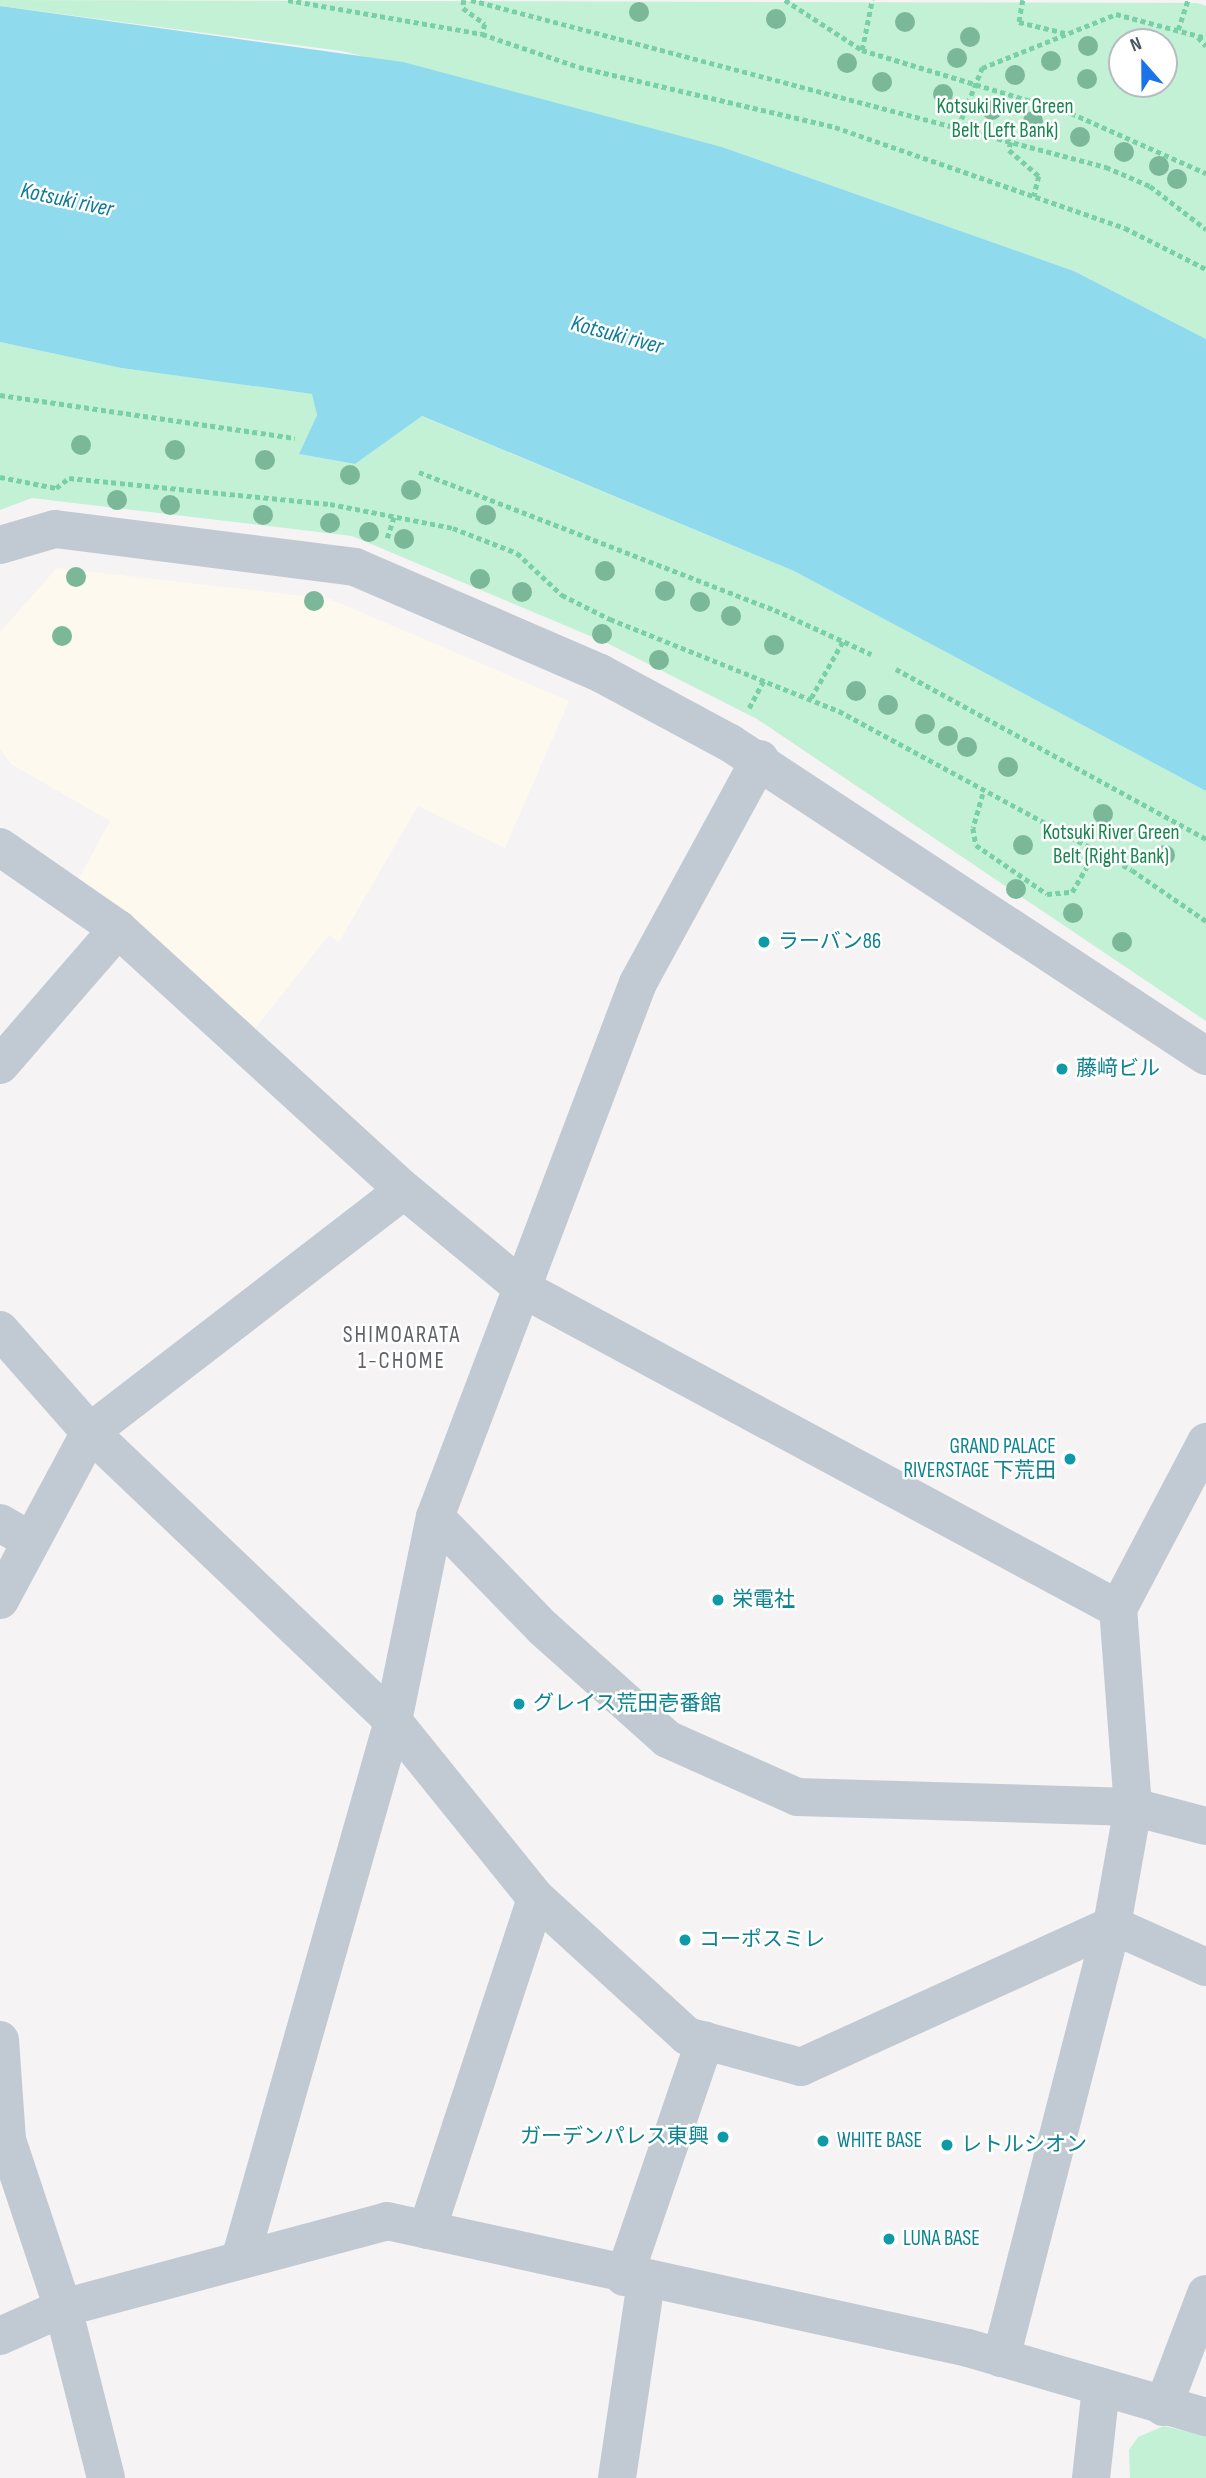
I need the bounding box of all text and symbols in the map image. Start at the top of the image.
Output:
north arrow [1108,28,1178,98]
text: N [1127,32,1145,57]
park label: Kotsuki River Green Belt (Left Bank) [936,94,1074,144]
water label: Kotsuki river [18,177,116,223]
water label: Kotsuki river [568,309,666,361]
park label: Kotsuki River Green Belt (Right Bank) [1042,820,1180,870]
place label: ラーバン86 [778,929,880,955]
marker: ラーバン86 [756,934,772,950]
place label: 藤﨑ビル [1076,1056,1160,1082]
marker: 藤﨑ビル [1054,1061,1070,1077]
district label: SHIMOARATA 1-CHOME [344,1321,460,1375]
place label: GRAND PALACE RIVERSTAGE 下荒田 [903,1434,1056,1484]
marker: GRAND PALACE RIVERSTAGE 下荒田 [1062,1451,1078,1467]
place label: 栄電社 [732,1587,795,1613]
marker: 栄電社 [710,1592,726,1608]
place label: グレイス荒田壱番館 [533,1691,722,1717]
marker: グレイス荒田壱番館 [511,1696,527,1712]
place label: コーポスミレ [699,1927,825,1953]
marker: コーポスミレ [677,1932,693,1948]
place label: ガーデンパレス東興 [520,2124,709,2150]
place label: WHITE BASE [837,2128,922,2154]
marker: ガーデンパレス東興 [715,2129,731,2145]
place label: レトルシオン [961,2132,1087,2158]
marker: WHITE BASE [815,2133,831,2149]
marker: レトルシオン [939,2137,955,2153]
place label: LUNA BASE [903,2226,980,2252]
marker: LUNA BASE [881,2231,897,2247]

